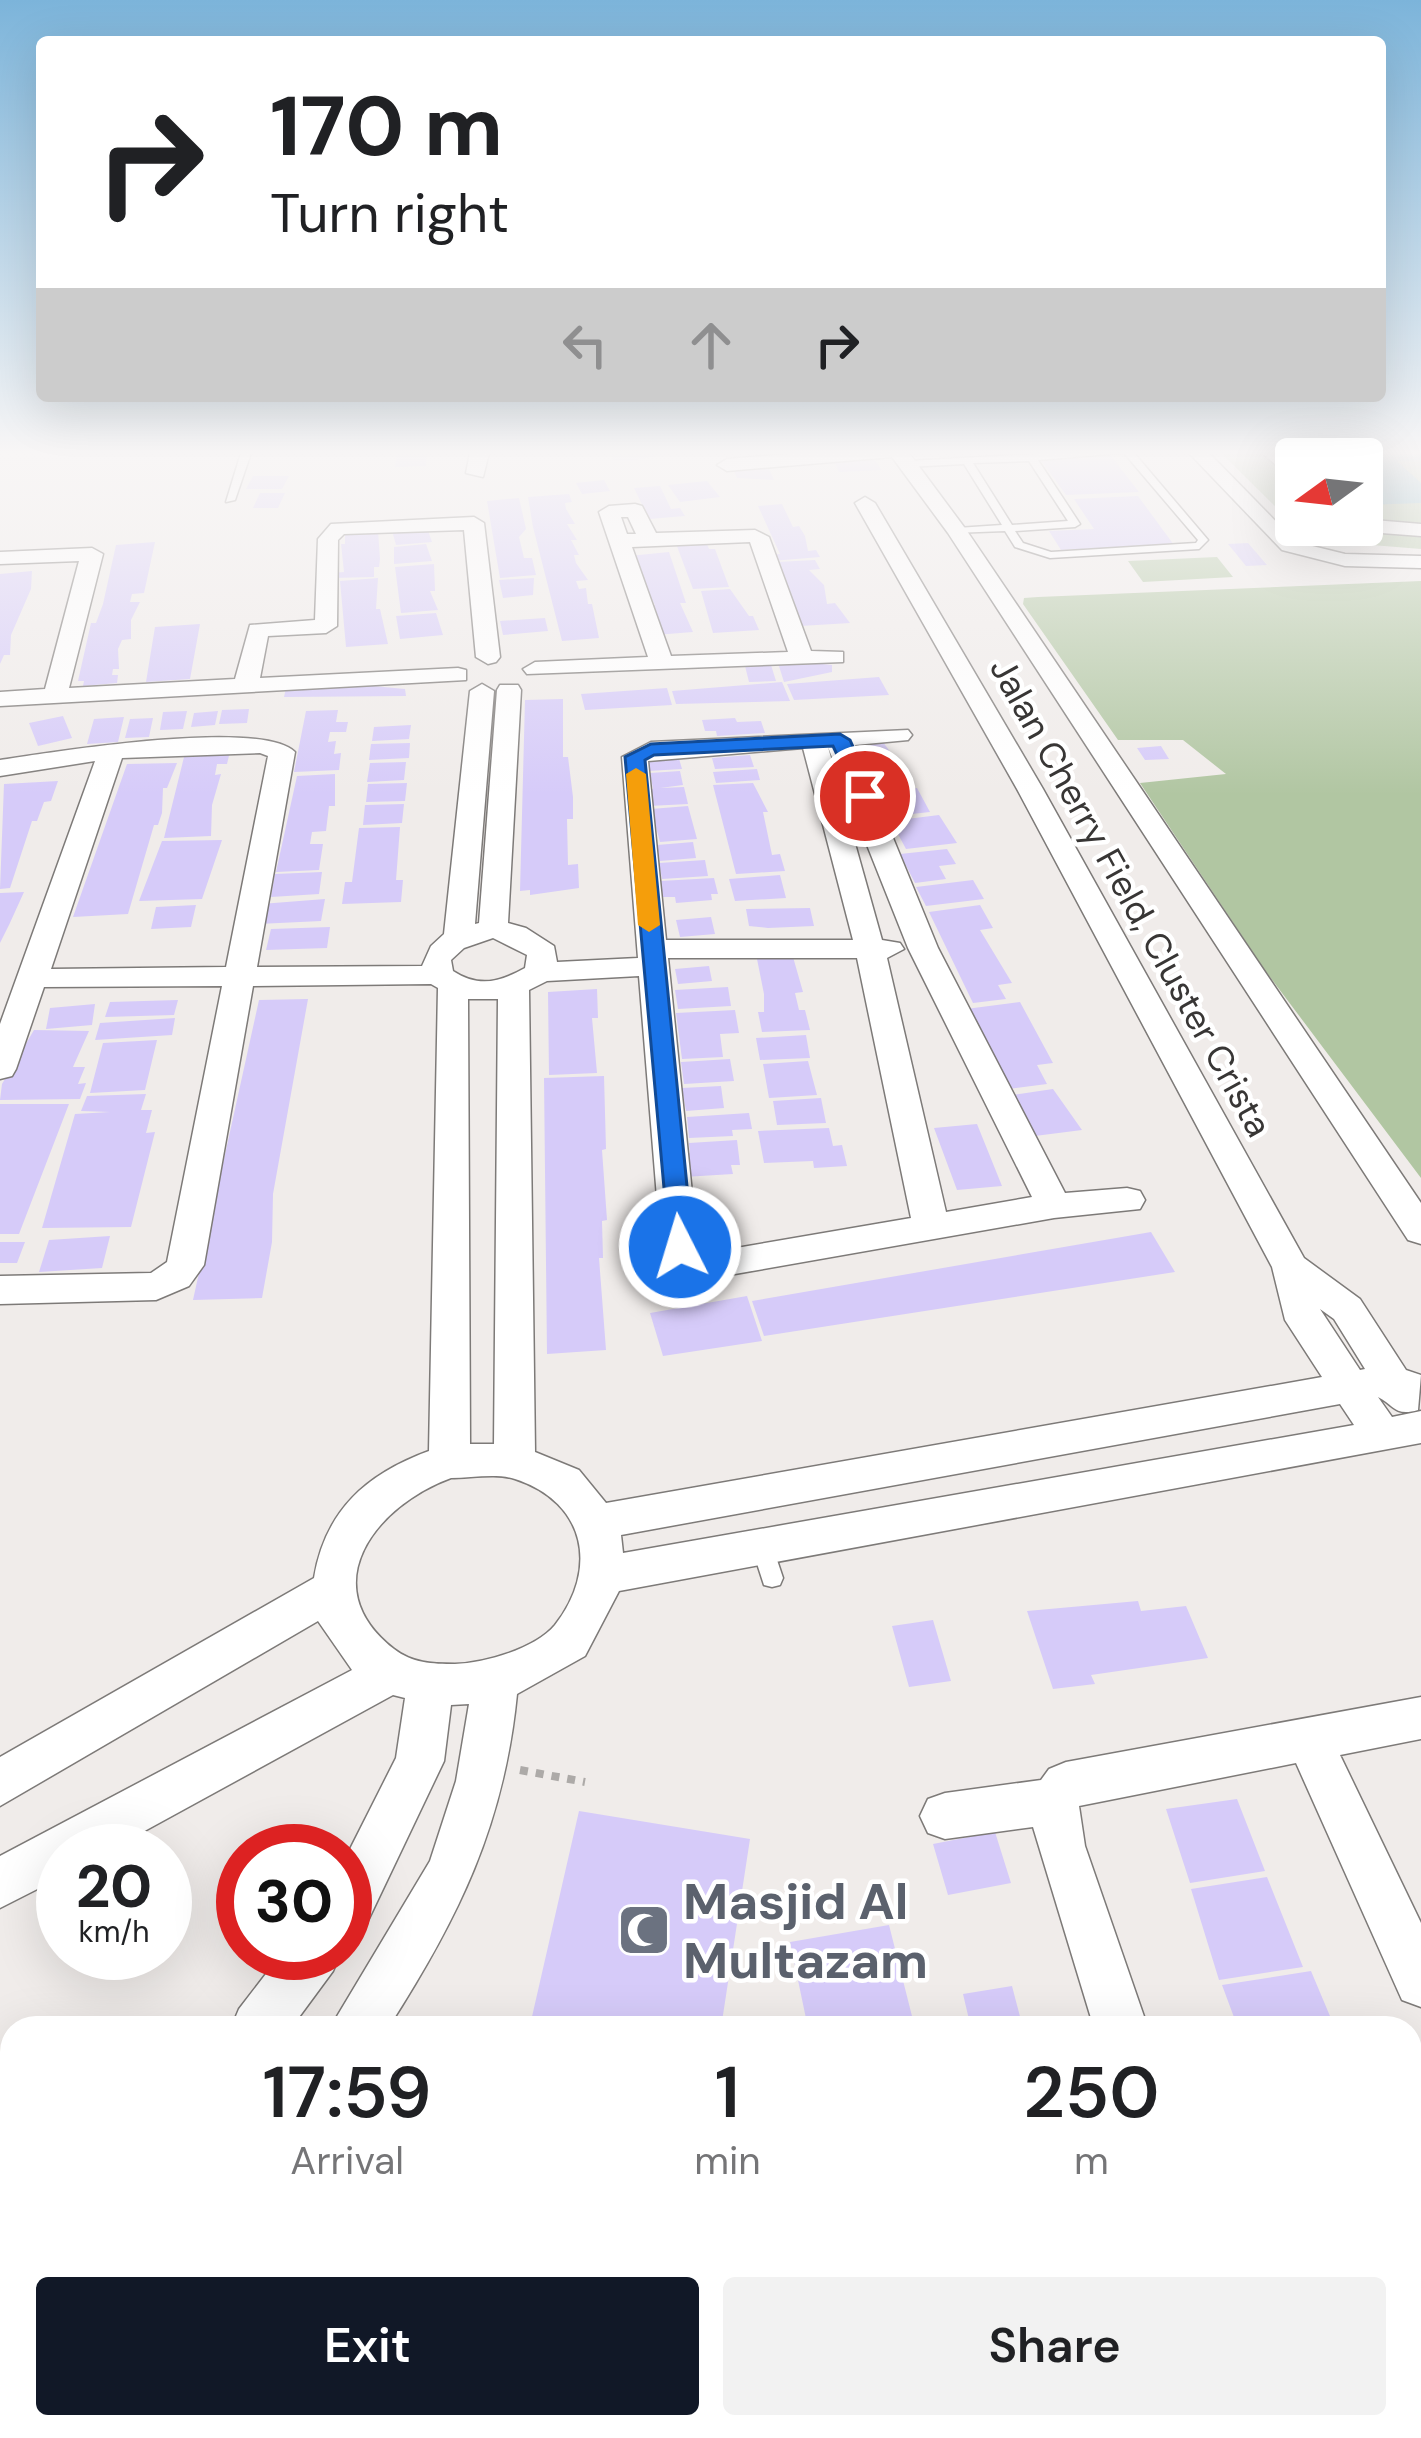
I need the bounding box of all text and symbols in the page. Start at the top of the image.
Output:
text: 170 m [270,72,503,181]
icon: right [72,84,228,240]
text: Turn right [270,178,509,249]
icon: left [552,312,618,378]
icon: ahead [678,312,744,378]
icon: right [804,312,870,378]
north arrow [1275,438,1383,546]
map controls [1275,438,1383,546]
street label: Jalan Cherry Field, Cluster Crista [979,649,1283,1145]
pin [814,745,916,847]
icon: arrive [832,763,898,829]
position arrow [617,1184,743,1310]
speed limit sign: 30 [216,1824,372,1980]
text: 20 [76,1847,152,1926]
place label: Masjid Al Multazam [683,1868,928,1994]
mosque icon: Masjid Al Multazam [616,1902,672,1958]
text: km/h [79,1912,149,1951]
text: 17:59 [263,2046,432,2139]
text: 1 [715,2046,740,2139]
text: 250 [1023,2046,1159,2139]
text: Arrival [290,2135,404,2186]
text: min [694,2135,761,2186]
text: m [1074,2135,1109,2186]
button: Exit [36,2277,699,2415]
button: Share [723,2277,1386,2415]

